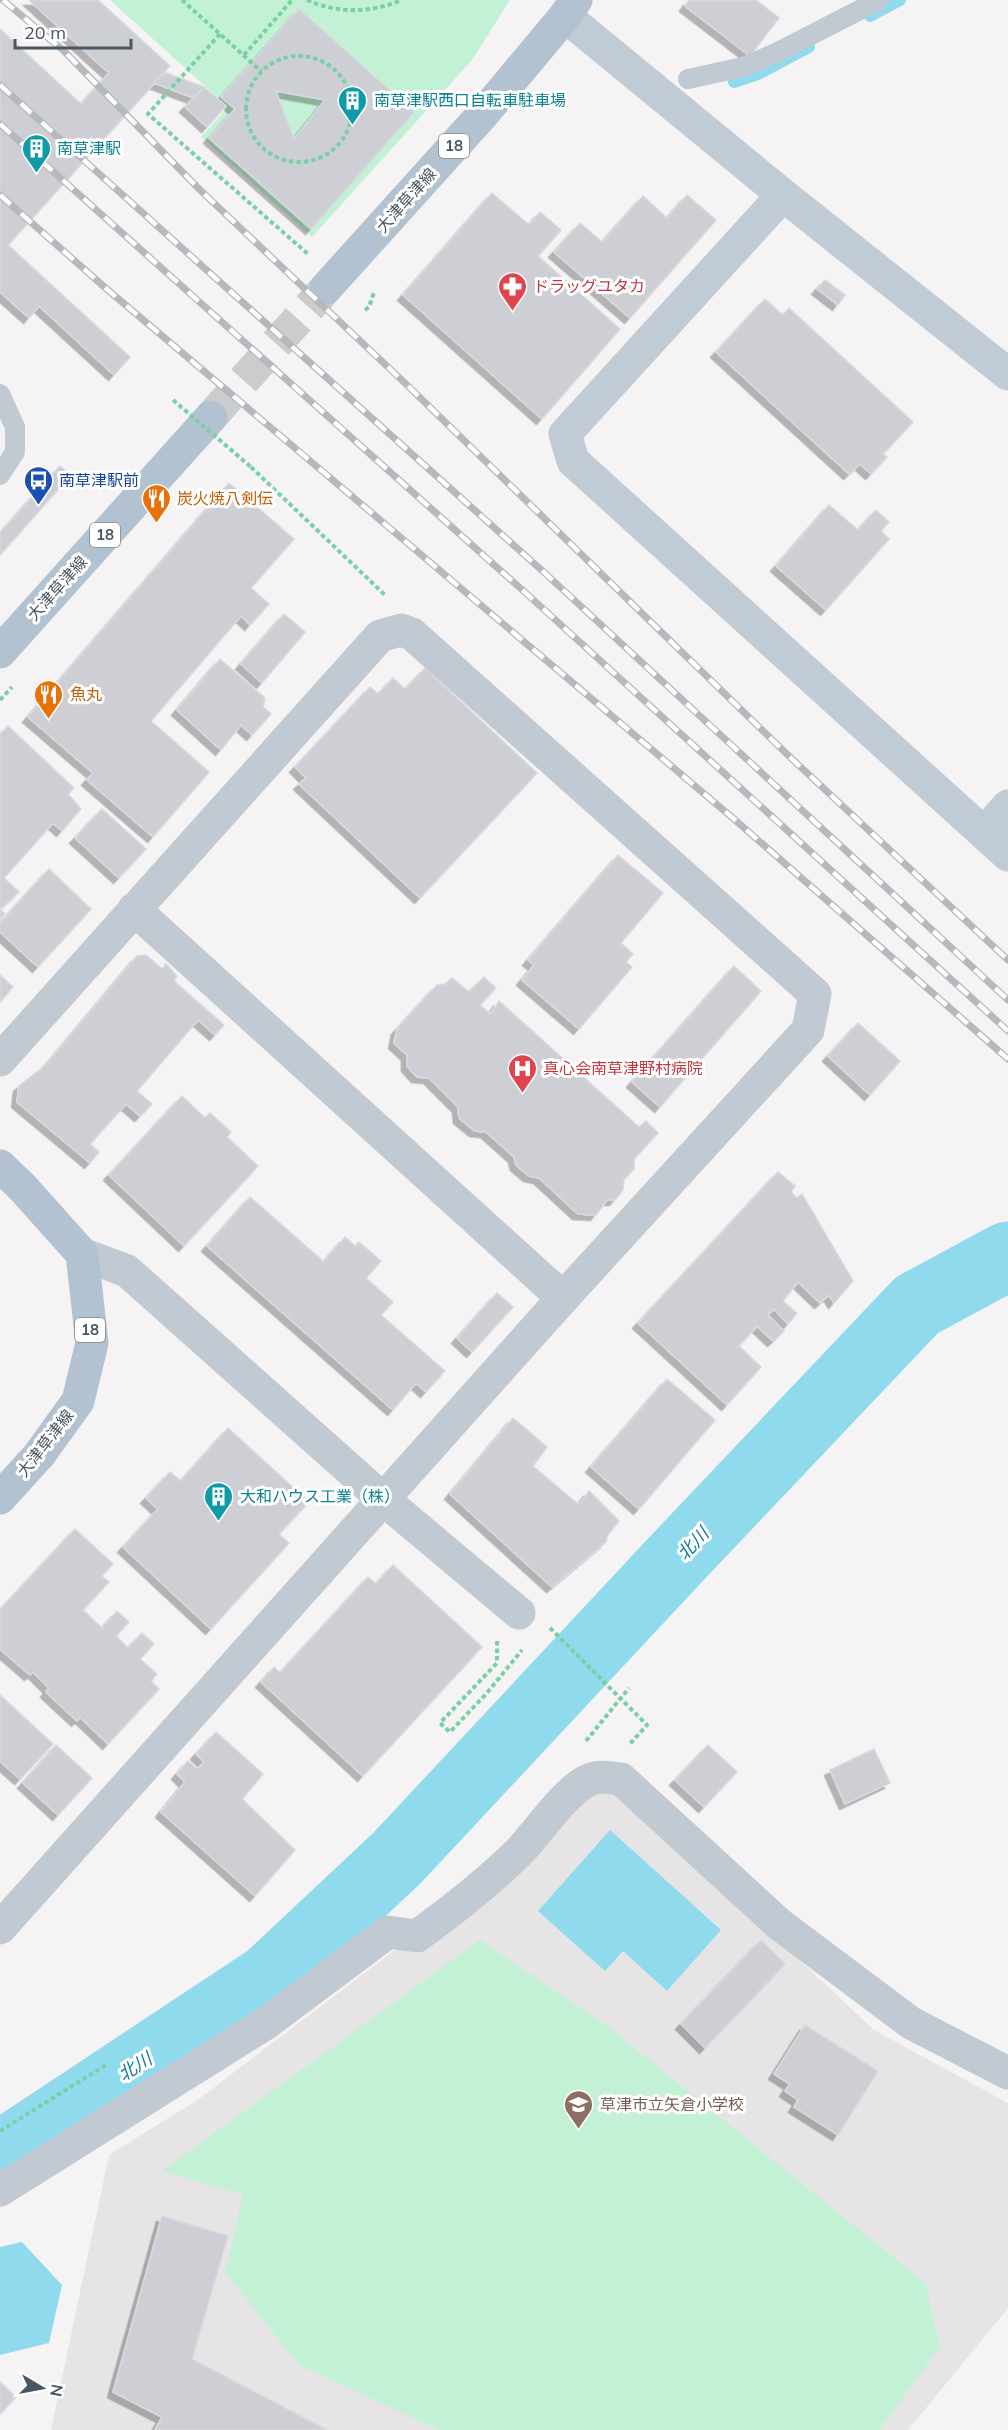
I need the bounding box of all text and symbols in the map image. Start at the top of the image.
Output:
scale bar [15,12,130,50]
text: 20 m [24,21,66,44]
building icon: 南草津駅西口自転車駐車場 [337,84,369,126]
place label: 南草津駅西口自転車駐車場 [374,90,566,110]
building icon: 南草津駅 [20,132,52,174]
road number: 18 [439,134,469,158]
place label: 南草津駅 [57,138,121,158]
street label: 大津草津線 [372,164,440,236]
pharmacy icon: ドラッグユタカ [496,270,528,312]
place label: ドラッグユタカ [533,276,645,296]
bus stop icon: 南草津駅前 [22,464,54,506]
place label: 南草津駅前 [59,470,139,490]
restaurant icon: 炭火焼八剣伝 [140,482,172,524]
place label: 炭火焼八剣伝 [177,488,273,508]
road number: 18 [90,523,120,547]
street label: 大津草津線 [23,552,91,624]
restaurant icon: 魚丸 [33,678,65,720]
place label: 魚丸 [70,684,102,704]
hospital icon: 真心会南草津野村病院 [506,1052,538,1094]
place label: 真心会南草津野村病院 [543,1058,703,1078]
road number: 18 [75,1318,105,1342]
street label: 大津草津線 [12,1405,78,1481]
building icon: 大和ハウス工業（株） [203,1480,235,1522]
place label: 大和ハウス工業（株） [240,1486,400,1506]
water label: 北川 [672,1521,715,1565]
water label: 北川 [113,2046,158,2086]
school or university icon: 草津市立矢倉小学校 [563,2088,595,2130]
place label: 草津市立矢倉小学校 [600,2094,744,2114]
north arrow [12,2358,72,2418]
text: N [46,2383,68,2398]

